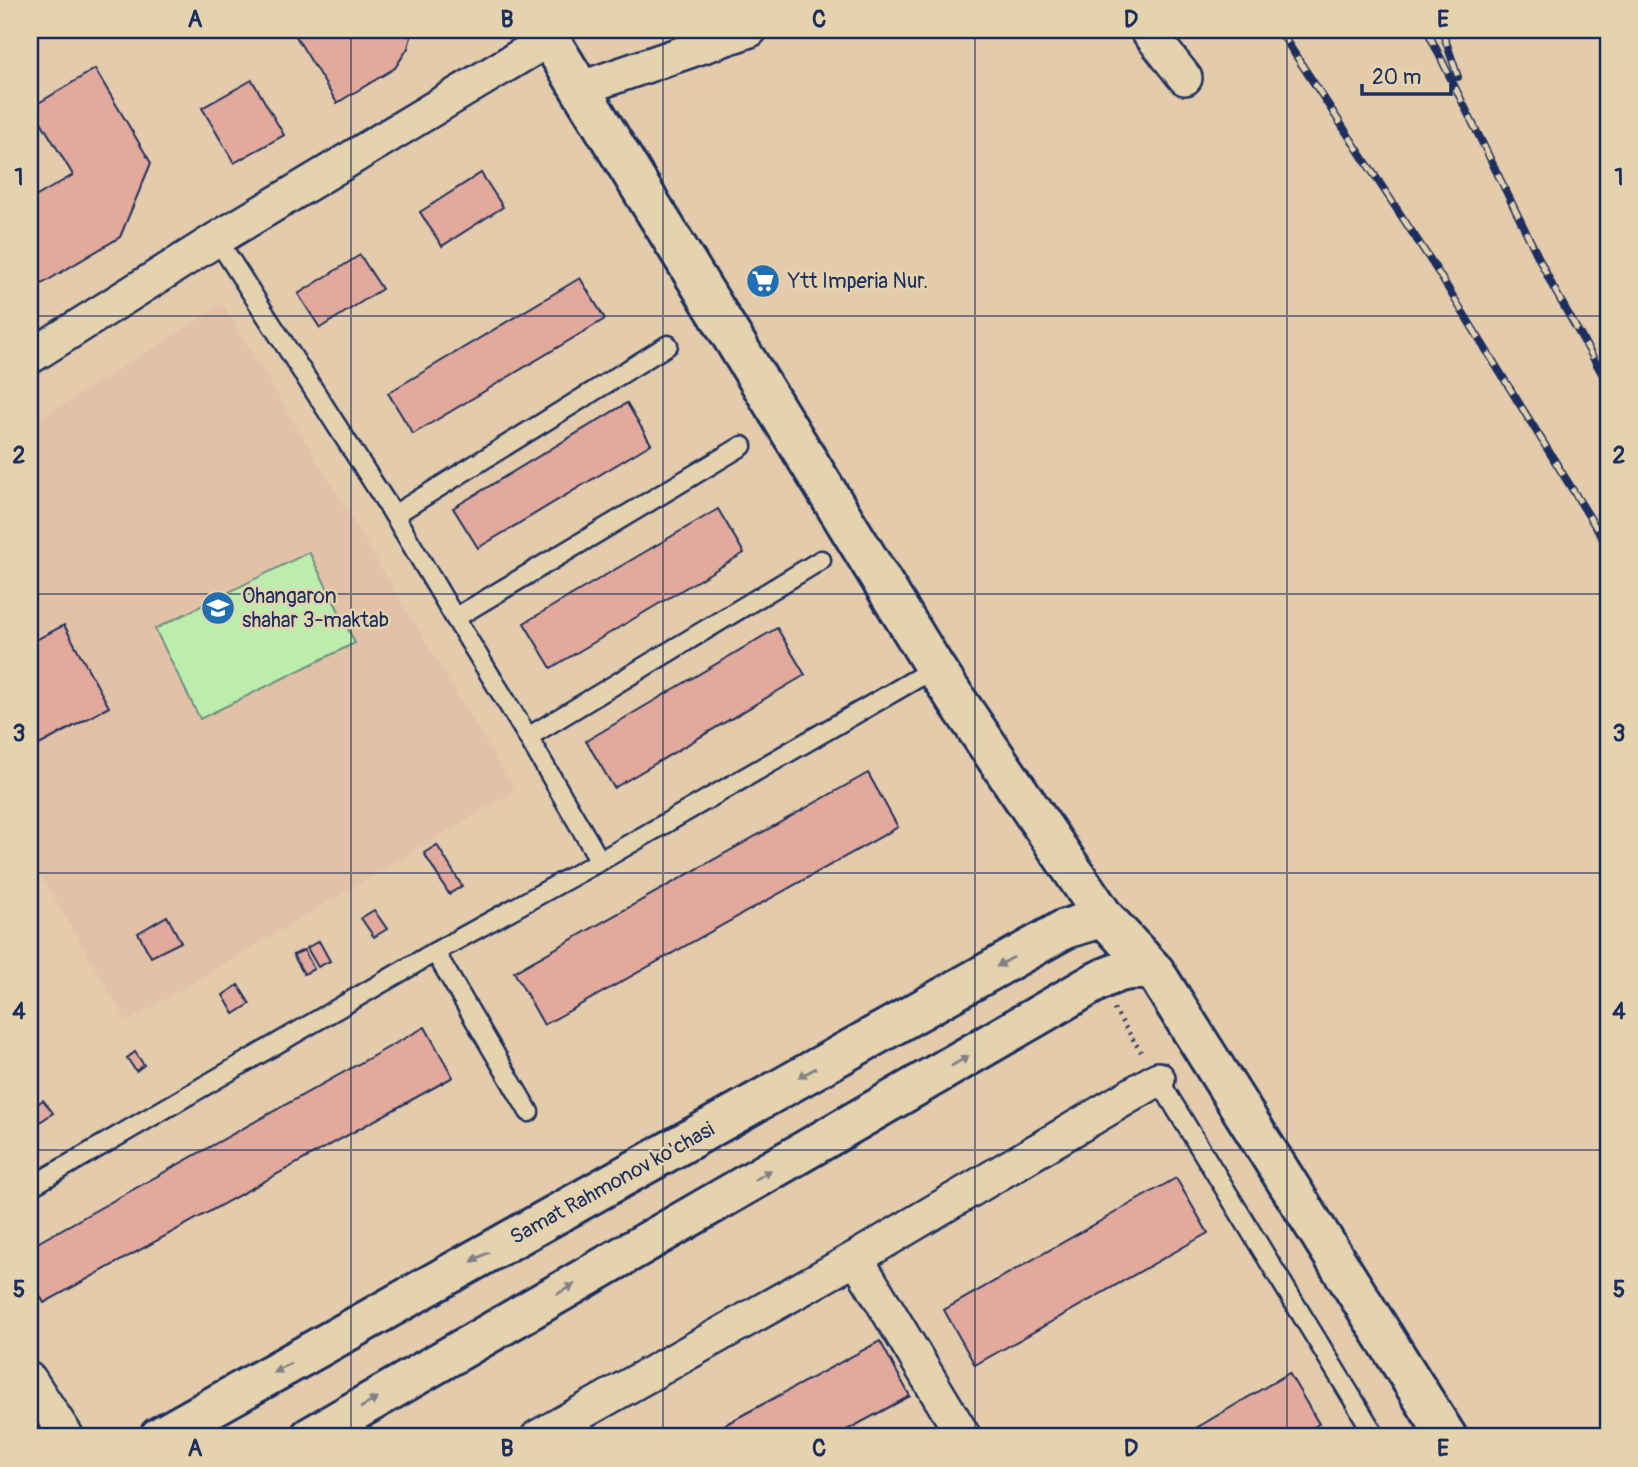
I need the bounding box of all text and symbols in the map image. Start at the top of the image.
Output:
text: A [188,5,203,34]
text: B [500,5,514,34]
text: C [812,5,826,34]
text: D [1124,5,1138,34]
text: E [1437,5,1449,34]
scale bar [1362,52,1451,96]
text: 20 m [1372,64,1421,91]
text: 1 [15,163,24,192]
text: 1 [1615,163,1624,192]
supermarket icon: Ytt Imperia Nur. [744,262,782,300]
place label: Ytt Imperia Nur. [787,268,928,295]
text: 2 [13,441,26,470]
text: 2 [1613,441,1626,470]
place label: Ohangaron shahar 3-maktab [242,583,389,634]
school or university icon: Ohangaron shahar 3-maktab [199,589,237,627]
text: 3 [13,719,25,748]
text: 3 [1613,719,1625,748]
one-way arrow [995,956,1015,968]
text: 4 [12,997,26,1026]
text: 4 [1612,997,1626,1026]
one-way arrow [950,1055,970,1067]
one-way arrow [797,1067,816,1079]
street label: Samat Rahmonov ko'chasi [505,1116,719,1251]
one-way arrow [754,1169,773,1181]
one-way arrow [471,1251,490,1263]
text: 5 [13,1275,25,1304]
text: 5 [1613,1275,1625,1304]
one-way arrow [557,1283,576,1295]
one-way arrow [272,1362,292,1374]
one-way arrow [360,1397,379,1409]
text: A [188,1434,203,1463]
text: B [500,1434,514,1463]
text: C [812,1434,826,1463]
text: D [1124,1434,1138,1463]
text: E [1437,1434,1449,1463]

